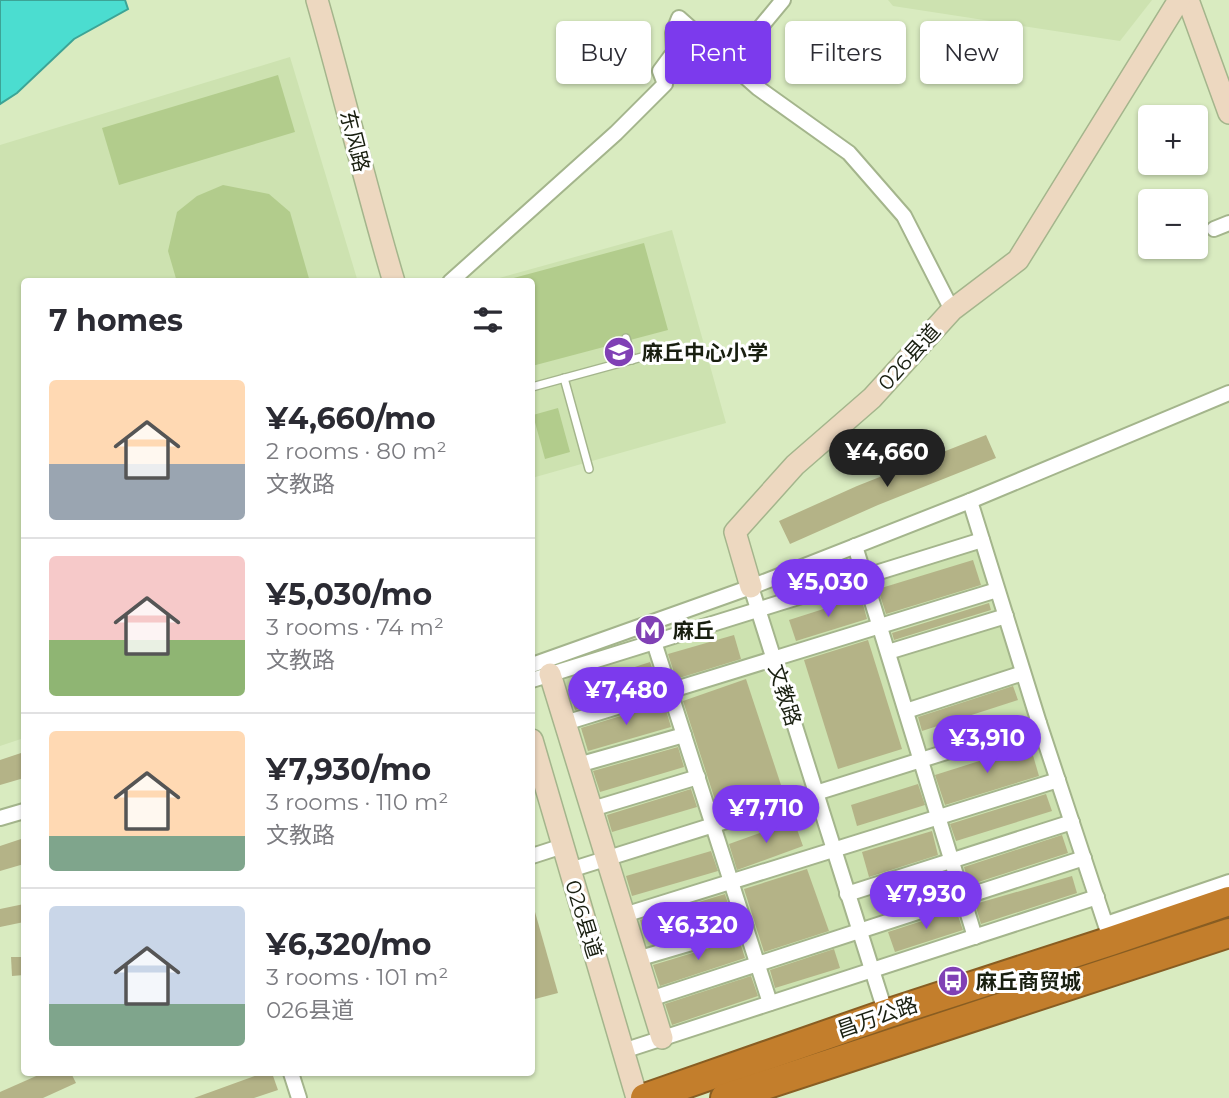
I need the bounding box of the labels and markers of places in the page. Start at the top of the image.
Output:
school or university icon: 麻丘中心小学 [602,335,636,369]
place label: 麻丘中心小学 [642,340,768,365]
pin: ¥4,660 [830,430,944,489]
pin: ¥5,030 [771,560,885,619]
metro station icon: 麻丘 [633,613,667,647]
place label: 麻丘 [673,618,715,643]
pin: ¥7,480 [569,668,683,727]
pin: ¥3,910 [930,716,1044,775]
pin: ¥7,710 [709,786,823,845]
pin: ¥7,930 [869,872,983,931]
pin: ¥6,320 [641,902,755,962]
bus stop icon: 麻丘商贸城 [936,964,970,998]
place label: 麻丘商贸城 [976,969,1081,994]

